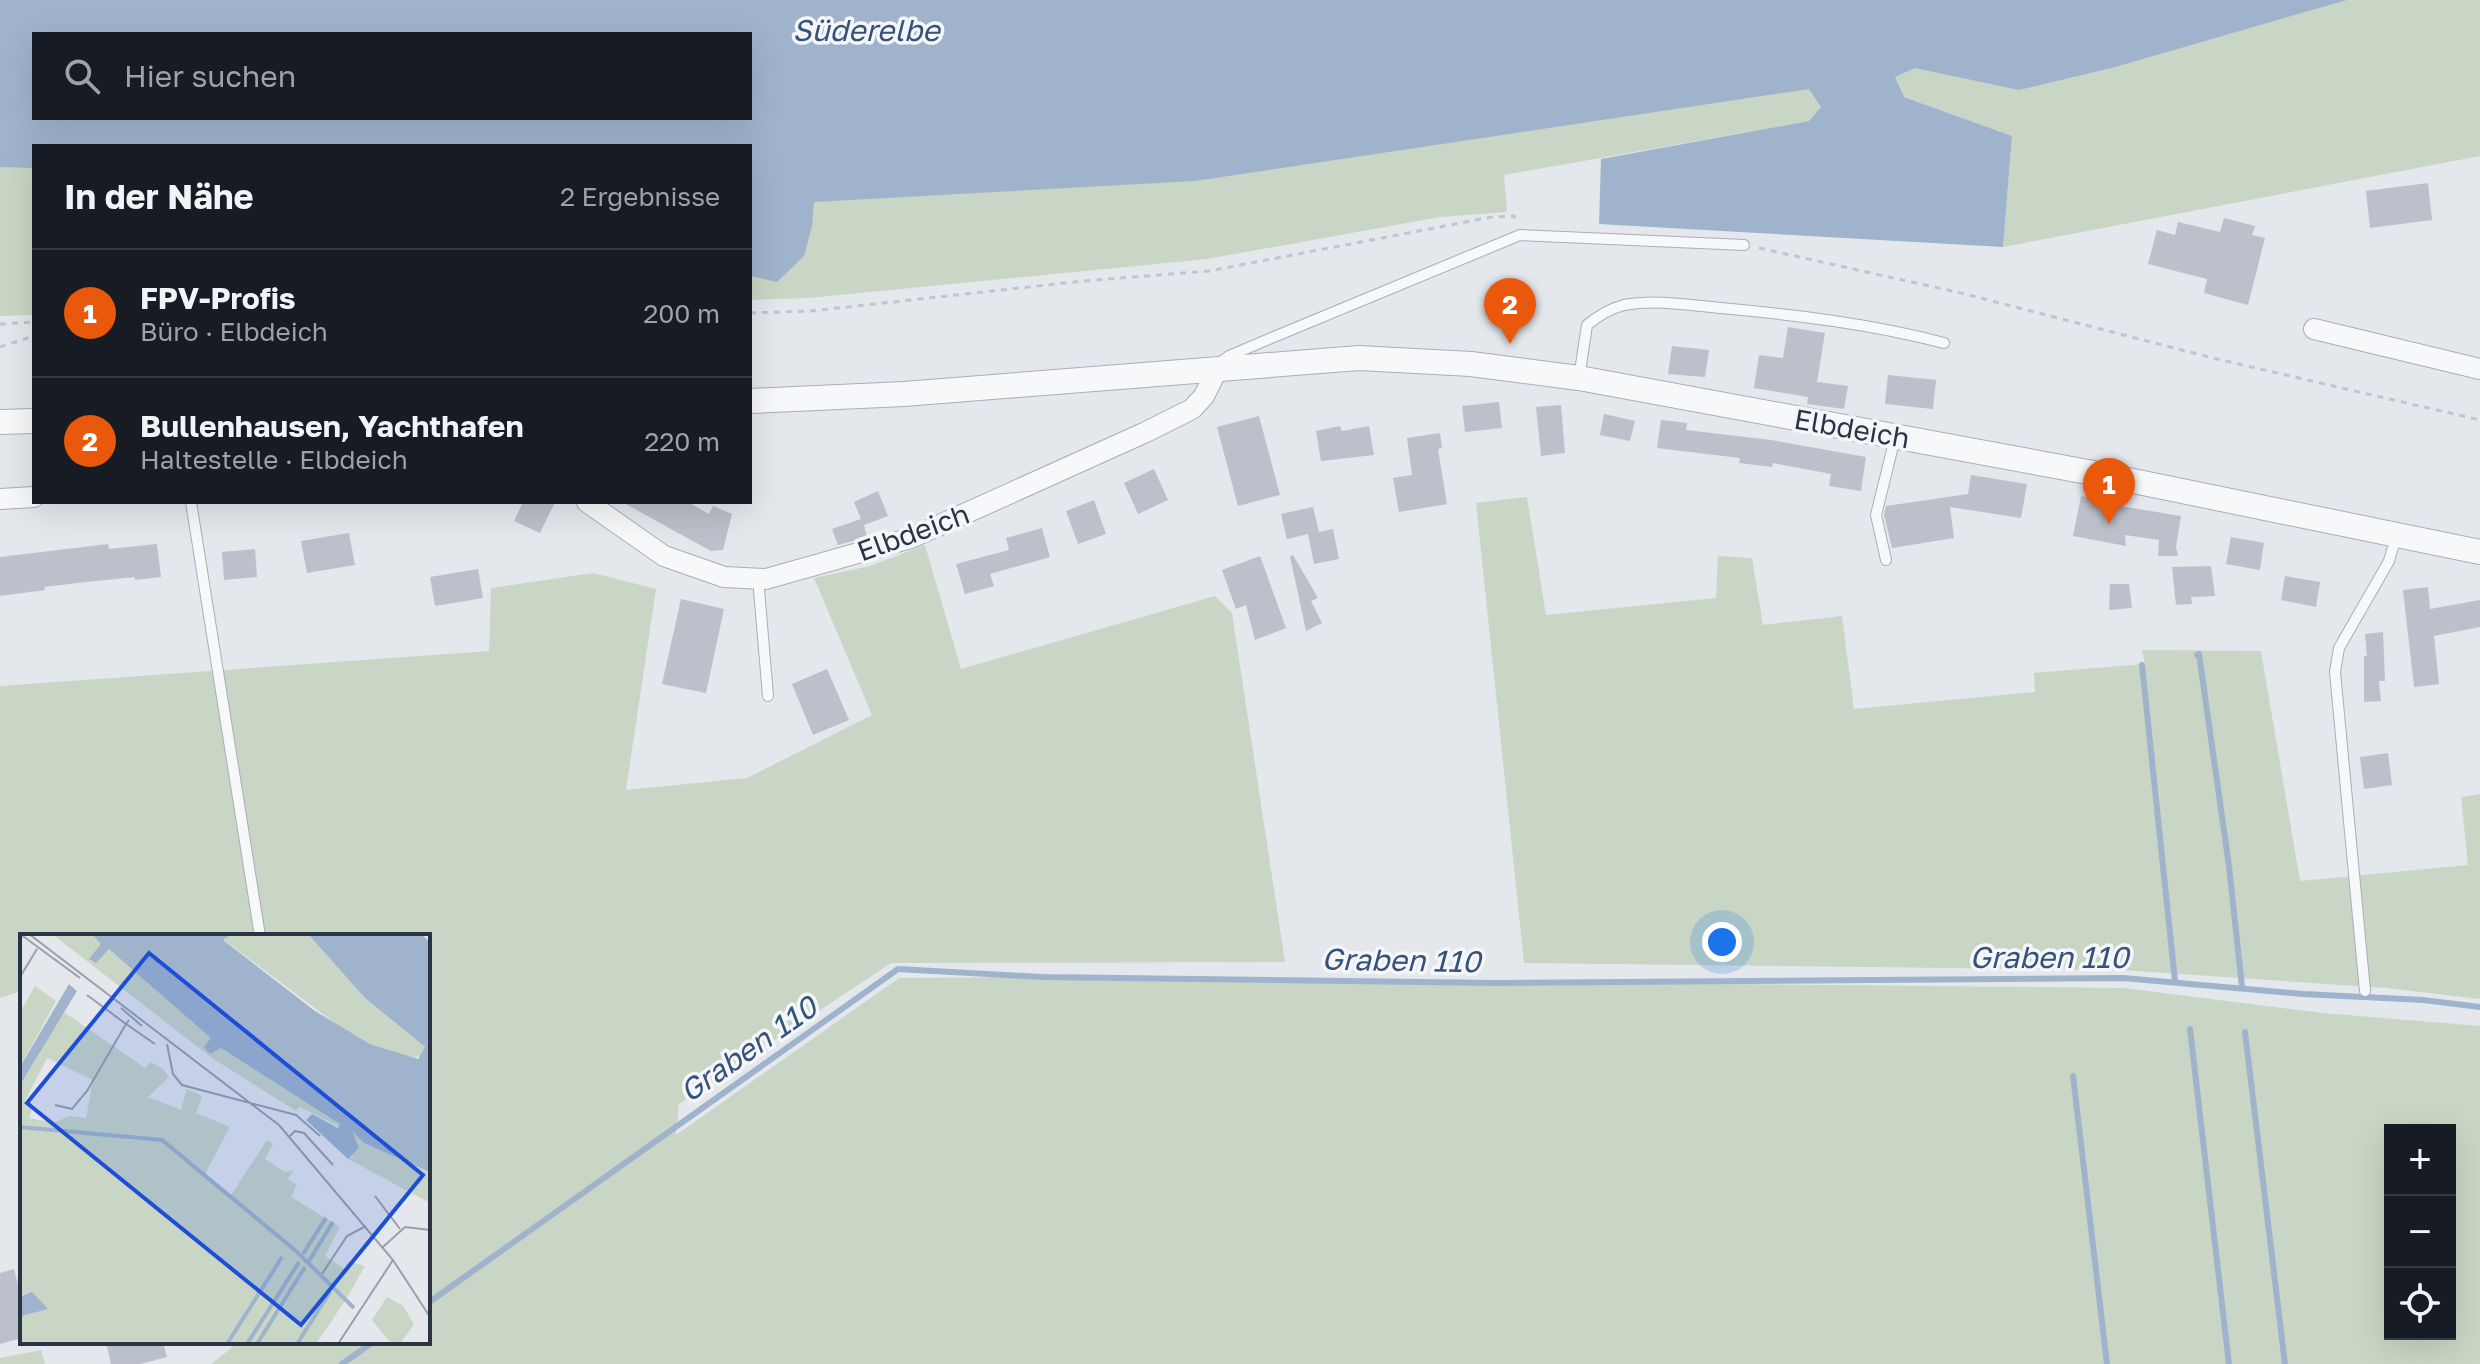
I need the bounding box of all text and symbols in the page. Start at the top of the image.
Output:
water label: Süderelbe [792,12,942,48]
search box [32,32,752,120]
icon: search [60,54,104,98]
text: Hier suchen [124,58,296,94]
text: In der Nähe [64,176,254,216]
text: 2 Ergebnisse [560,181,720,212]
pin: 2 [1484,278,1536,344]
text: FPV-Profis [140,280,296,316]
text: 1 [83,298,97,329]
text: 200 m [643,298,720,329]
text: Büro · Elbdeich [140,316,328,347]
street label: Elbdeich [1792,402,1912,454]
text: Bullenhausen, Yachthafen [140,408,524,444]
text: 2 [82,426,98,457]
text: 220 m [644,426,720,457]
text: Haltestelle · Elbdeich [140,444,408,475]
pin: 1 [2083,458,2135,524]
street label: Elbdeich [853,497,973,567]
your location [1702,922,1742,962]
inset map [20,934,430,1344]
water label: Graben 110 [1970,939,2131,975]
water label: Graben 110 [1321,941,1483,979]
water label: Graben 110 [673,987,825,1109]
map controls [2384,1124,2456,1340]
button: + [2384,1124,2456,1196]
button: − [2384,1196,2456,1268]
button: locate [2384,1268,2456,1340]

